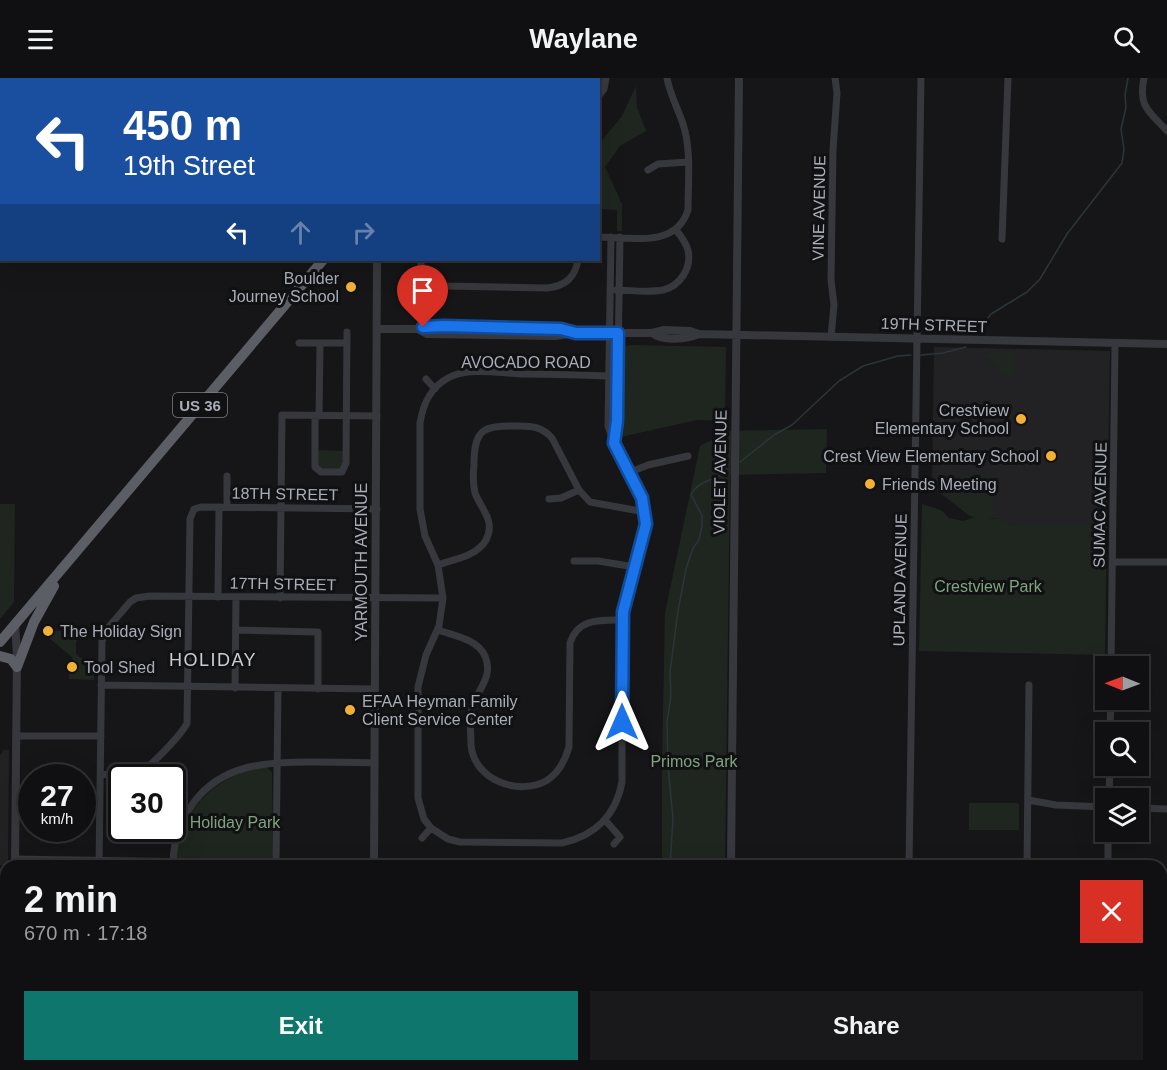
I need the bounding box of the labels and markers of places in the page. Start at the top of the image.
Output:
pin [397,265,448,327]
place label: Boulder Journey School [229,270,340,305]
marker: Boulder Journey School [344,280,358,294]
place label: Crestview Elementary School [875,402,1009,437]
marker: Crestview Elementary School [1014,412,1028,426]
place label: Crest View Elementary School [823,448,1039,465]
marker: Crest View Elementary School [1044,449,1058,463]
place label: Friends Meeting [882,476,997,493]
marker: Friends Meeting [863,477,877,491]
place label: The Holiday Sign [60,623,182,640]
marker: The Holiday Sign [41,624,55,638]
place label: Tool Shed [84,659,155,676]
marker: Tool Shed [65,660,79,674]
place label: EFAA Heyman Family Client Service Center [362,693,518,728]
marker: EFAA Heyman Family Client Service Center [343,703,357,717]

